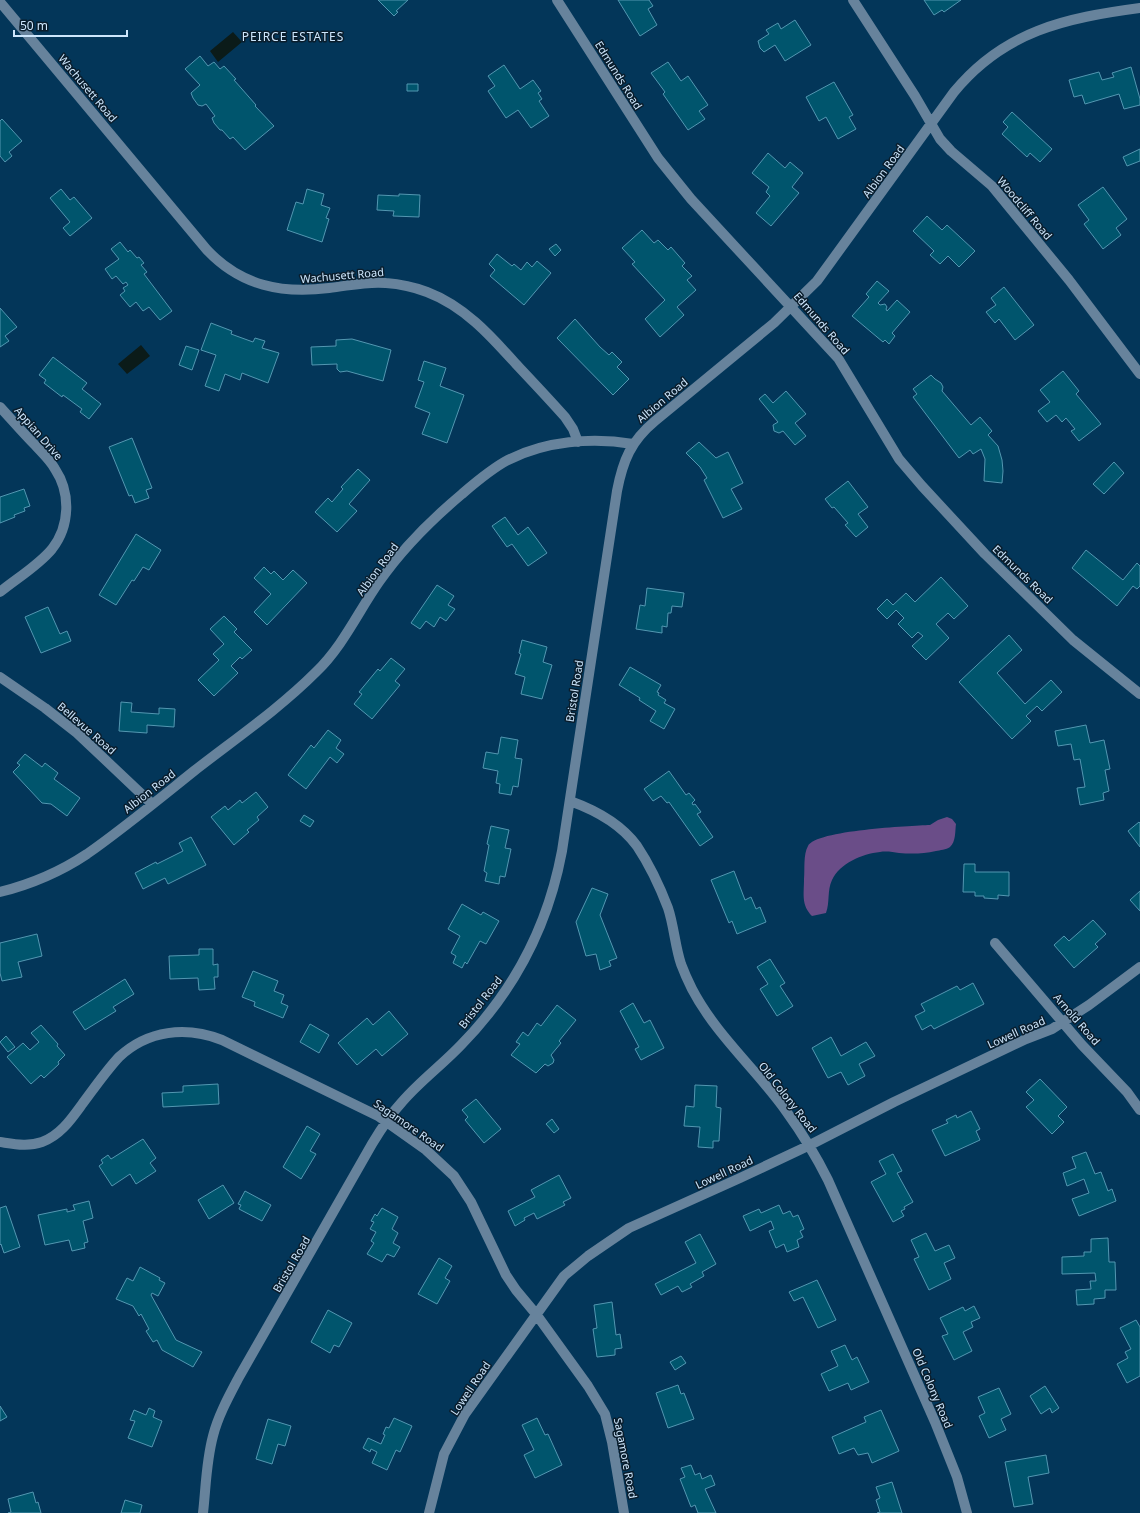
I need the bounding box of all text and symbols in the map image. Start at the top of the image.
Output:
scale bar [14,12,127,38]
text: 50 m [20,17,48,34]
district label: PEIRCE ESTATES [242,28,344,45]
street label: Edmunds Road [592,38,646,112]
street label: Wachusett Road [55,51,121,125]
street label: Albion Road [859,141,907,201]
street label: Woodcliff Road [994,173,1056,243]
street label: Wachusett Road [300,264,384,286]
street label: Edmunds Road [791,289,853,357]
street label: Albion Road [633,374,691,426]
street label: Appian Drive [12,403,66,463]
street label: Albion Road [353,539,401,599]
street label: Edmunds Road [990,541,1056,607]
street label: Bristol Road [562,659,586,723]
street label: Bellevue Road [55,698,119,758]
street label: Albion Road [120,766,178,816]
street label: Bristol Road [455,973,505,1031]
street label: Arnold Road [1050,990,1104,1048]
street label: Lowell Road [985,1013,1047,1051]
street label: Old Colony Road [756,1059,820,1135]
street label: Sagamore Road [371,1095,447,1155]
street label: Lowell Road [693,1152,755,1192]
street label: Bristol Road [269,1233,313,1295]
street label: Old Colony Road [909,1346,957,1430]
street label: Lowell Road [446,1358,494,1418]
street label: Sagamore Road [611,1416,641,1500]

